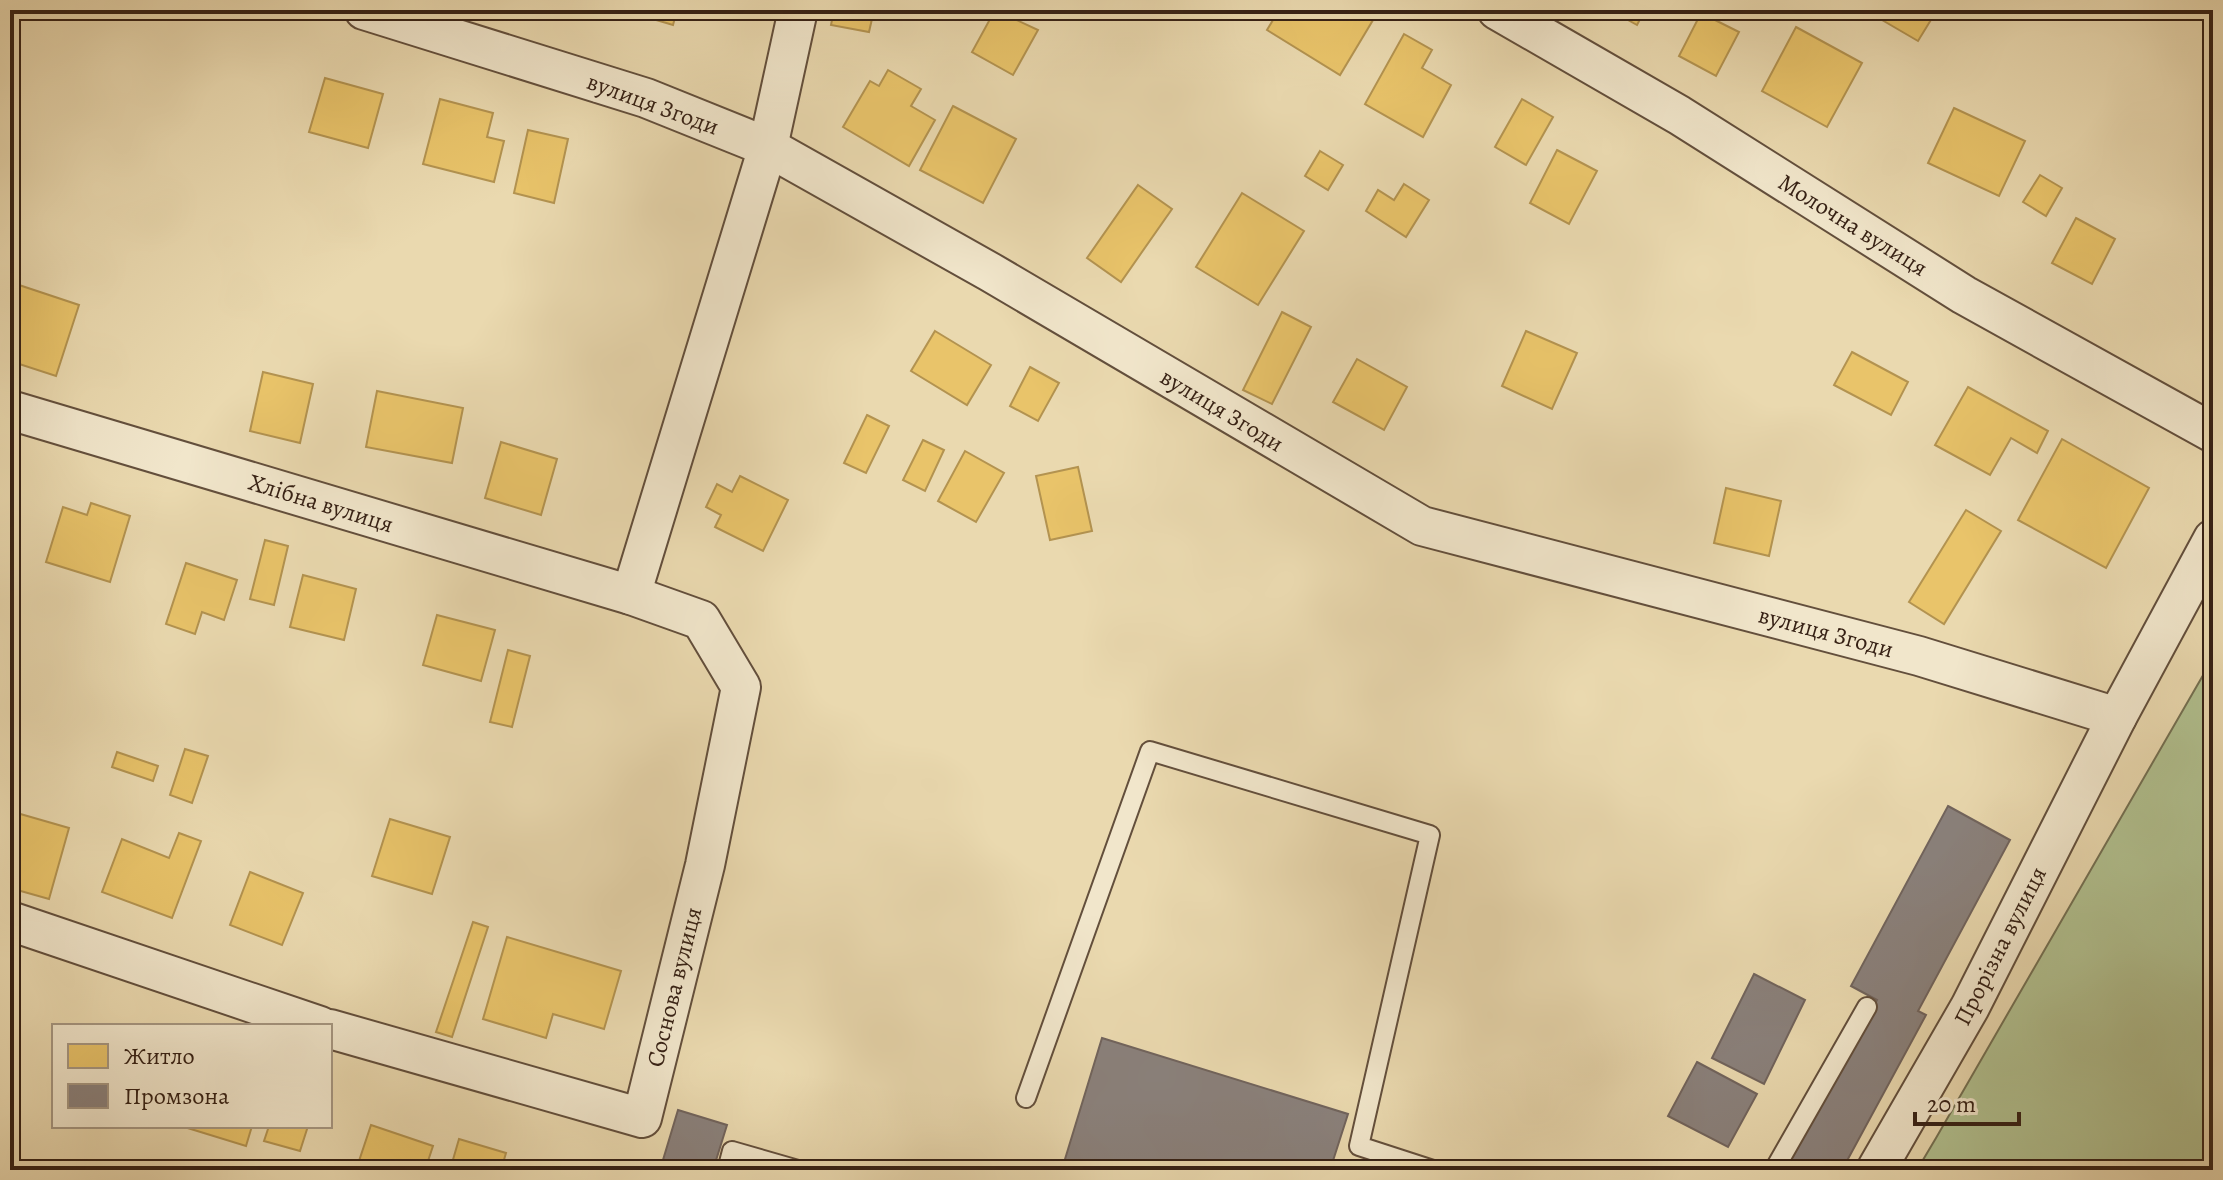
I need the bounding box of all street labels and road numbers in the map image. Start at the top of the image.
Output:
street label: вулиця Згоди [583,65,723,143]
street label: Молочна вулиця [1772,166,1934,284]
street label: вулиця Згоди [1154,361,1290,459]
street label: Хлібна вулиця [245,466,397,540]
street label: вулиця Згоди [1755,599,1897,665]
street label: Прорізна вулиця [1946,861,2054,1031]
street label: Соснова вулиця [639,904,709,1070]

